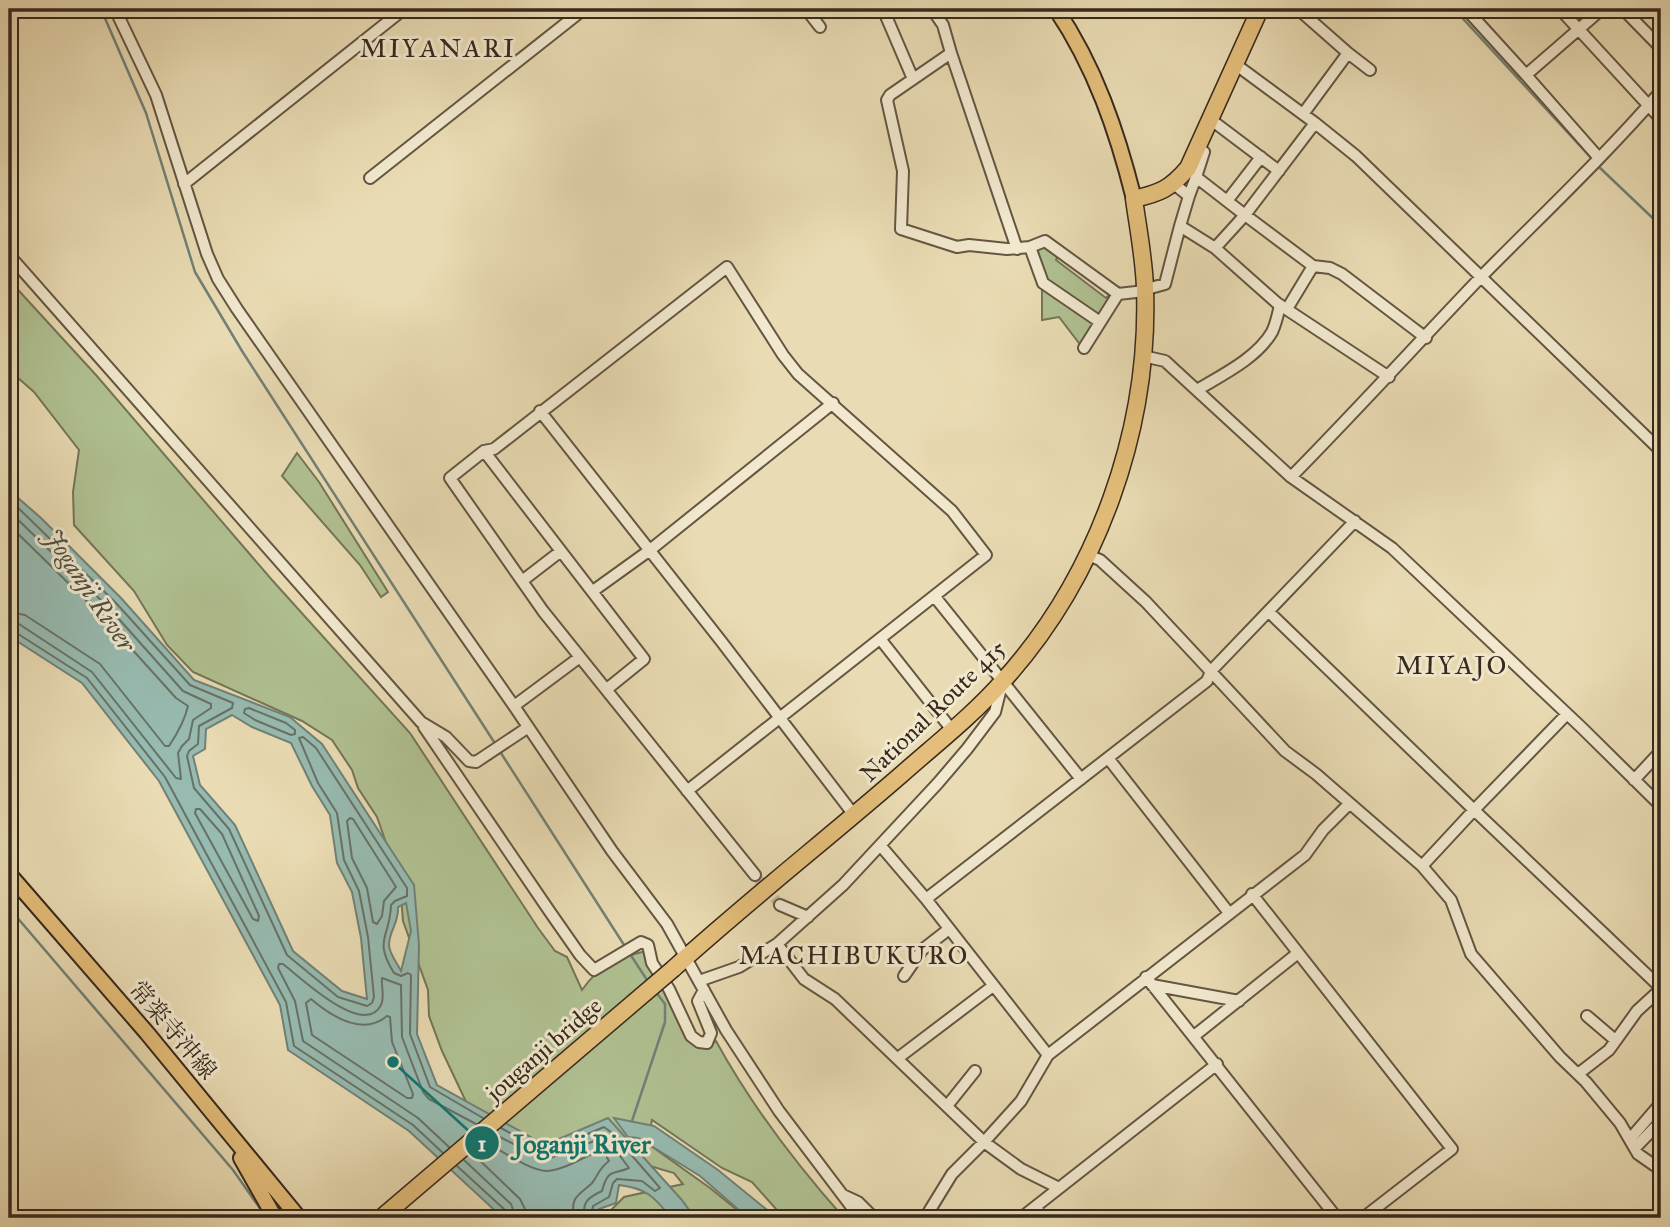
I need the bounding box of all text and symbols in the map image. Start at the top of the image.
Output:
district label: MIYANARI [360,32,516,64]
water label: Joganji River [36,521,144,659]
street label: National Route 415 [854,634,1012,788]
district label: MIYAJO [1396,649,1508,681]
district label: MACHIBUKURO [739,939,969,971]
street label: 常楽寺沖線 [123,974,223,1086]
street label: jouganji bridge [477,991,608,1110]
callout: Joganji River [465,1120,665,1167]
text: Joganji River [510,1128,652,1161]
text: 1 [478,1131,486,1157]

